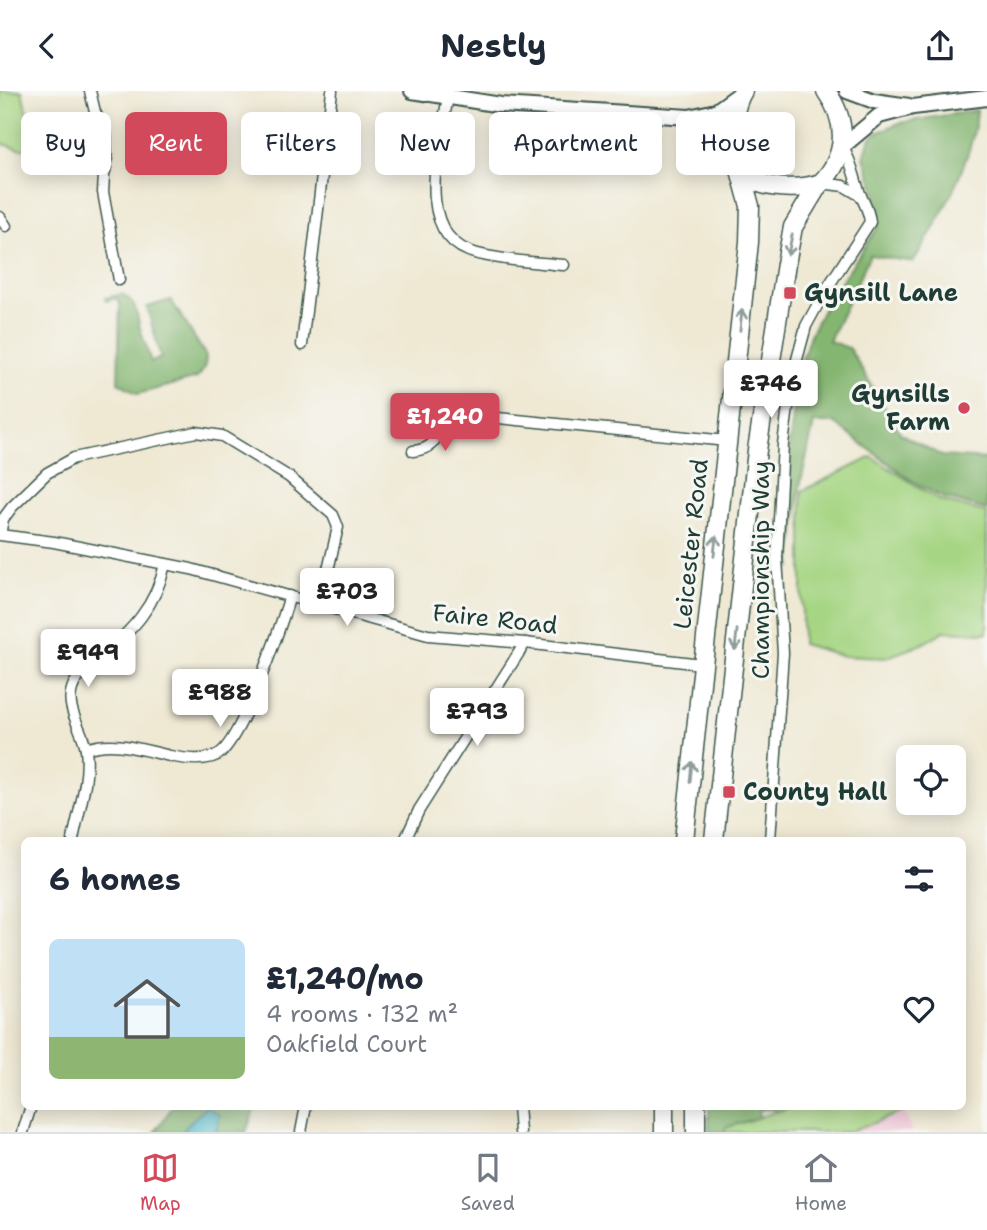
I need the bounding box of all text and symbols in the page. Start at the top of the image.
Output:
text: Nestly [440,24,547,67]
icon: back [28,27,66,65]
icon: share [921,27,959,65]
chip: Buy [21,112,111,175]
chip: Rent [125,112,227,175]
chip: Filters [241,112,361,175]
chip: New [375,112,475,175]
chip: Apartment [489,112,662,175]
chip: House [676,112,795,175]
one-way arrow [782,233,796,256]
place label: Gynsill Lane [804,277,958,309]
marker: Gynsill Lane [782,285,798,301]
one-way arrow [734,309,747,332]
pin: £746 [730,361,812,420]
text: £746 [740,368,802,398]
place label: Gynsills Farm [851,378,950,438]
pin: £1,240 [388,393,502,453]
marker: Gynsills Farm [956,400,972,416]
text: £1,240 [406,401,484,431]
street label: Leicester Road [666,457,716,631]
street label: Championship Way [745,461,777,679]
one-way arrow [709,535,722,558]
pin: £703 [306,568,388,628]
text: £703 [316,576,378,606]
street label: Faire Road [431,597,559,641]
one-way arrow [729,628,742,651]
pin: £949 [47,629,129,689]
text: £949 [57,637,119,667]
pin: £988 [179,669,261,729]
text: £988 [188,677,252,707]
pin: £793 [436,689,518,748]
text: £793 [446,696,508,726]
map controls [896,745,966,815]
button: locate [896,745,966,815]
one-way arrow [684,761,697,784]
place label: County Hall [743,776,887,808]
marker: County Hall [721,784,737,800]
text: 6 homes [49,859,181,900]
icon: filters [900,860,938,898]
text: £1,240/mo [266,958,424,999]
icon: home [105,967,189,1051]
icon: heart [900,990,938,1028]
text: 4 rooms · 132 m² [266,999,458,1029]
text: Oakfield Court [266,1029,427,1059]
tab: Map [140,1149,181,1216]
tab: Saved [461,1149,515,1216]
tab: Home [795,1149,847,1216]

